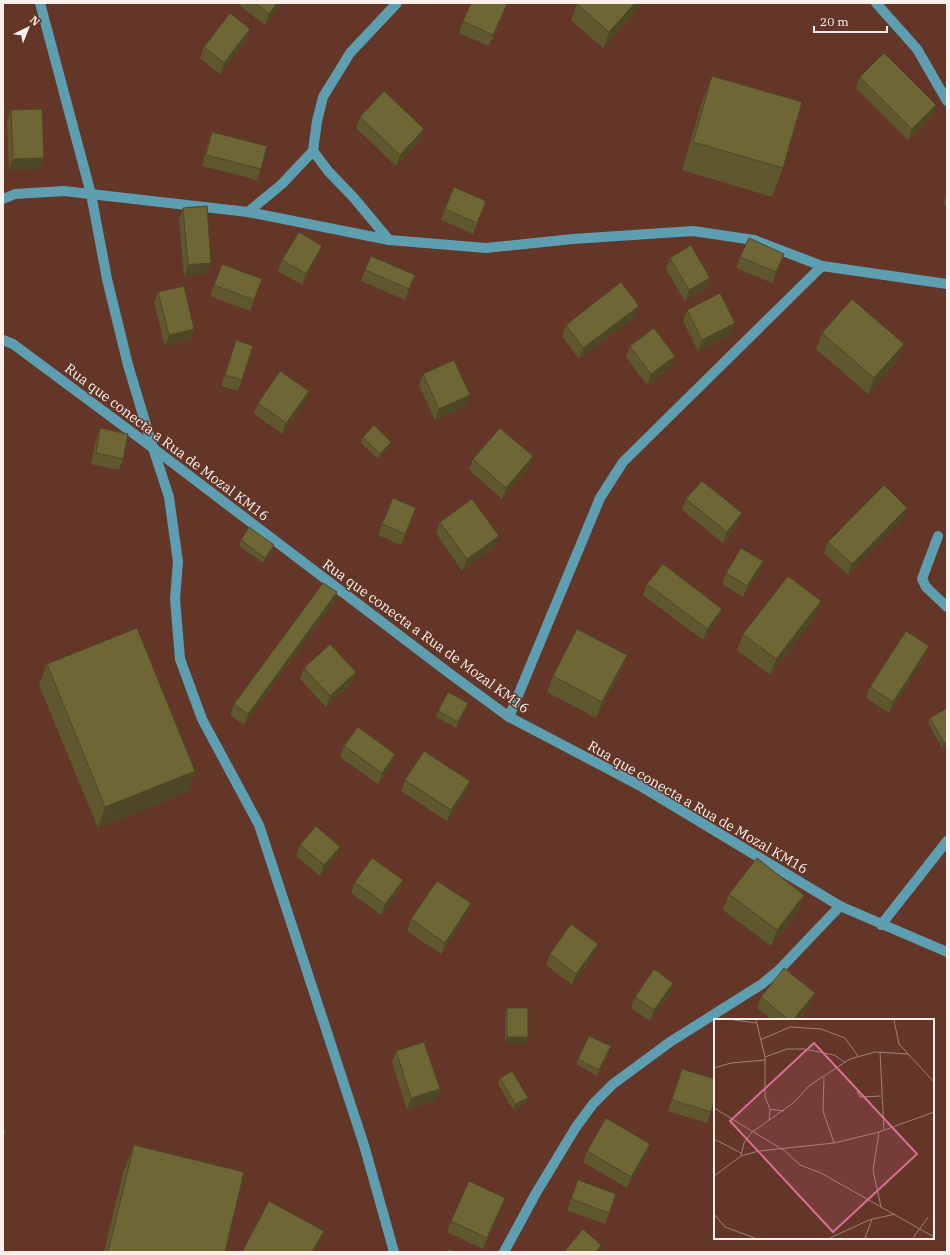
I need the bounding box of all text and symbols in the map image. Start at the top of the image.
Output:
north arrow [8,8,48,48]
scale bar [814,8,887,34]
text: N [27,13,43,29]
text: 20 m [820,14,849,29]
street label: Rua que conecta a Rua de Mozal KM16 [61,359,273,525]
street label: Rua que conecta a Rua de Mozal KM16 [319,555,533,717]
street label: Rua que conecta a Rua de Mozal KM16 [585,736,811,878]
inset map [714,1019,934,1239]

